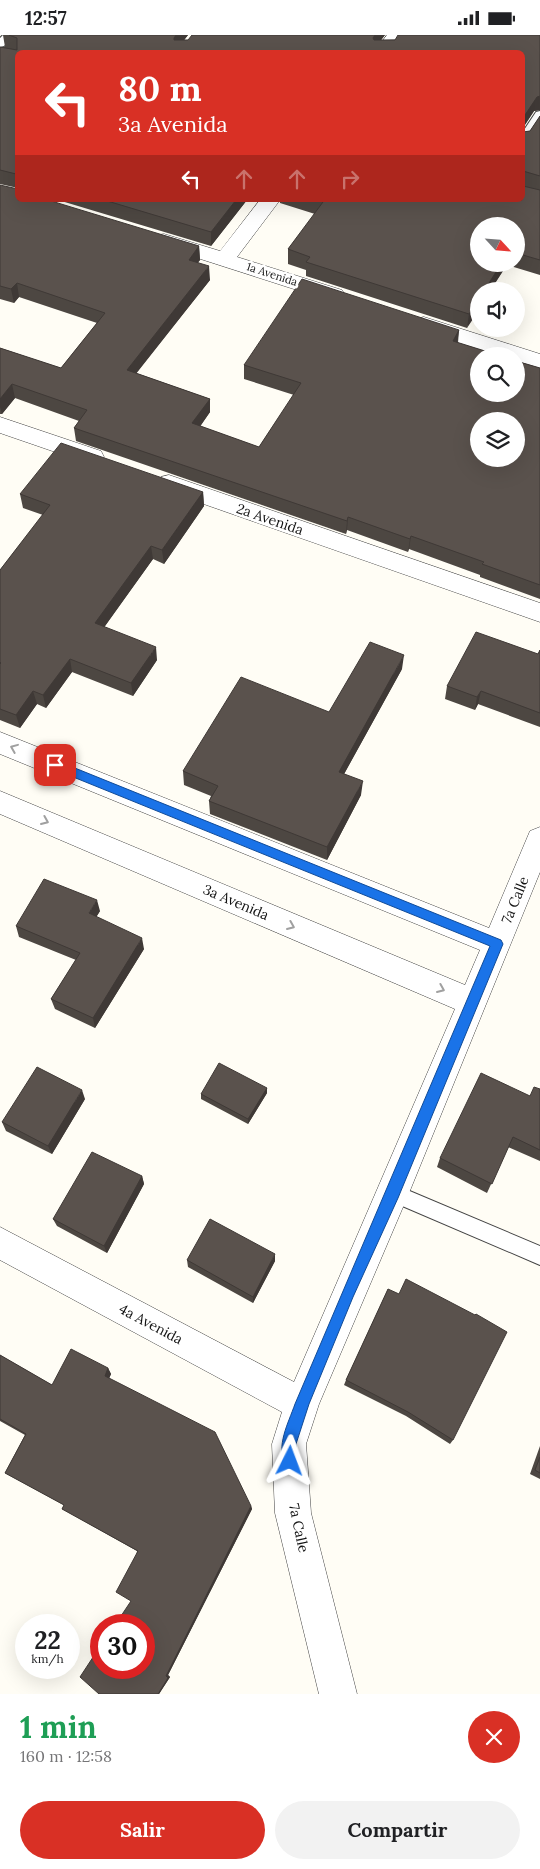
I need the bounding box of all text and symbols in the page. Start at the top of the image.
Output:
text: 12:57 [25,6,67,30]
text: 80 m [118,66,202,111]
icon: left [35,70,100,135]
text: 3a Avenida [118,110,228,138]
icon: left [177,165,205,193]
icon: ahead [230,165,258,193]
icon: ahead [283,165,311,193]
icon: right [336,165,364,193]
north arrow [470,217,525,273]
map controls [470,217,525,467]
street label: 1a Avenida [245,259,300,289]
button: sound [470,282,525,337]
button: search [470,347,525,402]
button: layers [470,412,525,467]
street label: 2a Avenida [234,499,306,539]
one-way arrow [10,744,19,754]
pin [34,744,76,786]
icon: arrive [41,751,69,779]
one-way arrow [40,815,49,826]
street label: 7a Calle [497,873,533,926]
street label: 3a Avenida [200,880,272,924]
one-way arrow [286,919,295,930]
one-way arrow [436,983,445,993]
street label: 4a Avenida [116,1300,186,1348]
position arrow [263,1434,315,1486]
street label: 7a Calle [285,1502,313,1555]
speed limit sign: 30 [90,1614,155,1679]
text: 22 [34,1624,61,1656]
text: km/h [31,1651,64,1666]
text: 1 min [20,1708,97,1746]
button: close [468,1711,520,1763]
text: 160 m · 12:58 [20,1746,112,1766]
button: Salir [20,1801,265,1859]
button: Compartir [275,1801,520,1859]

